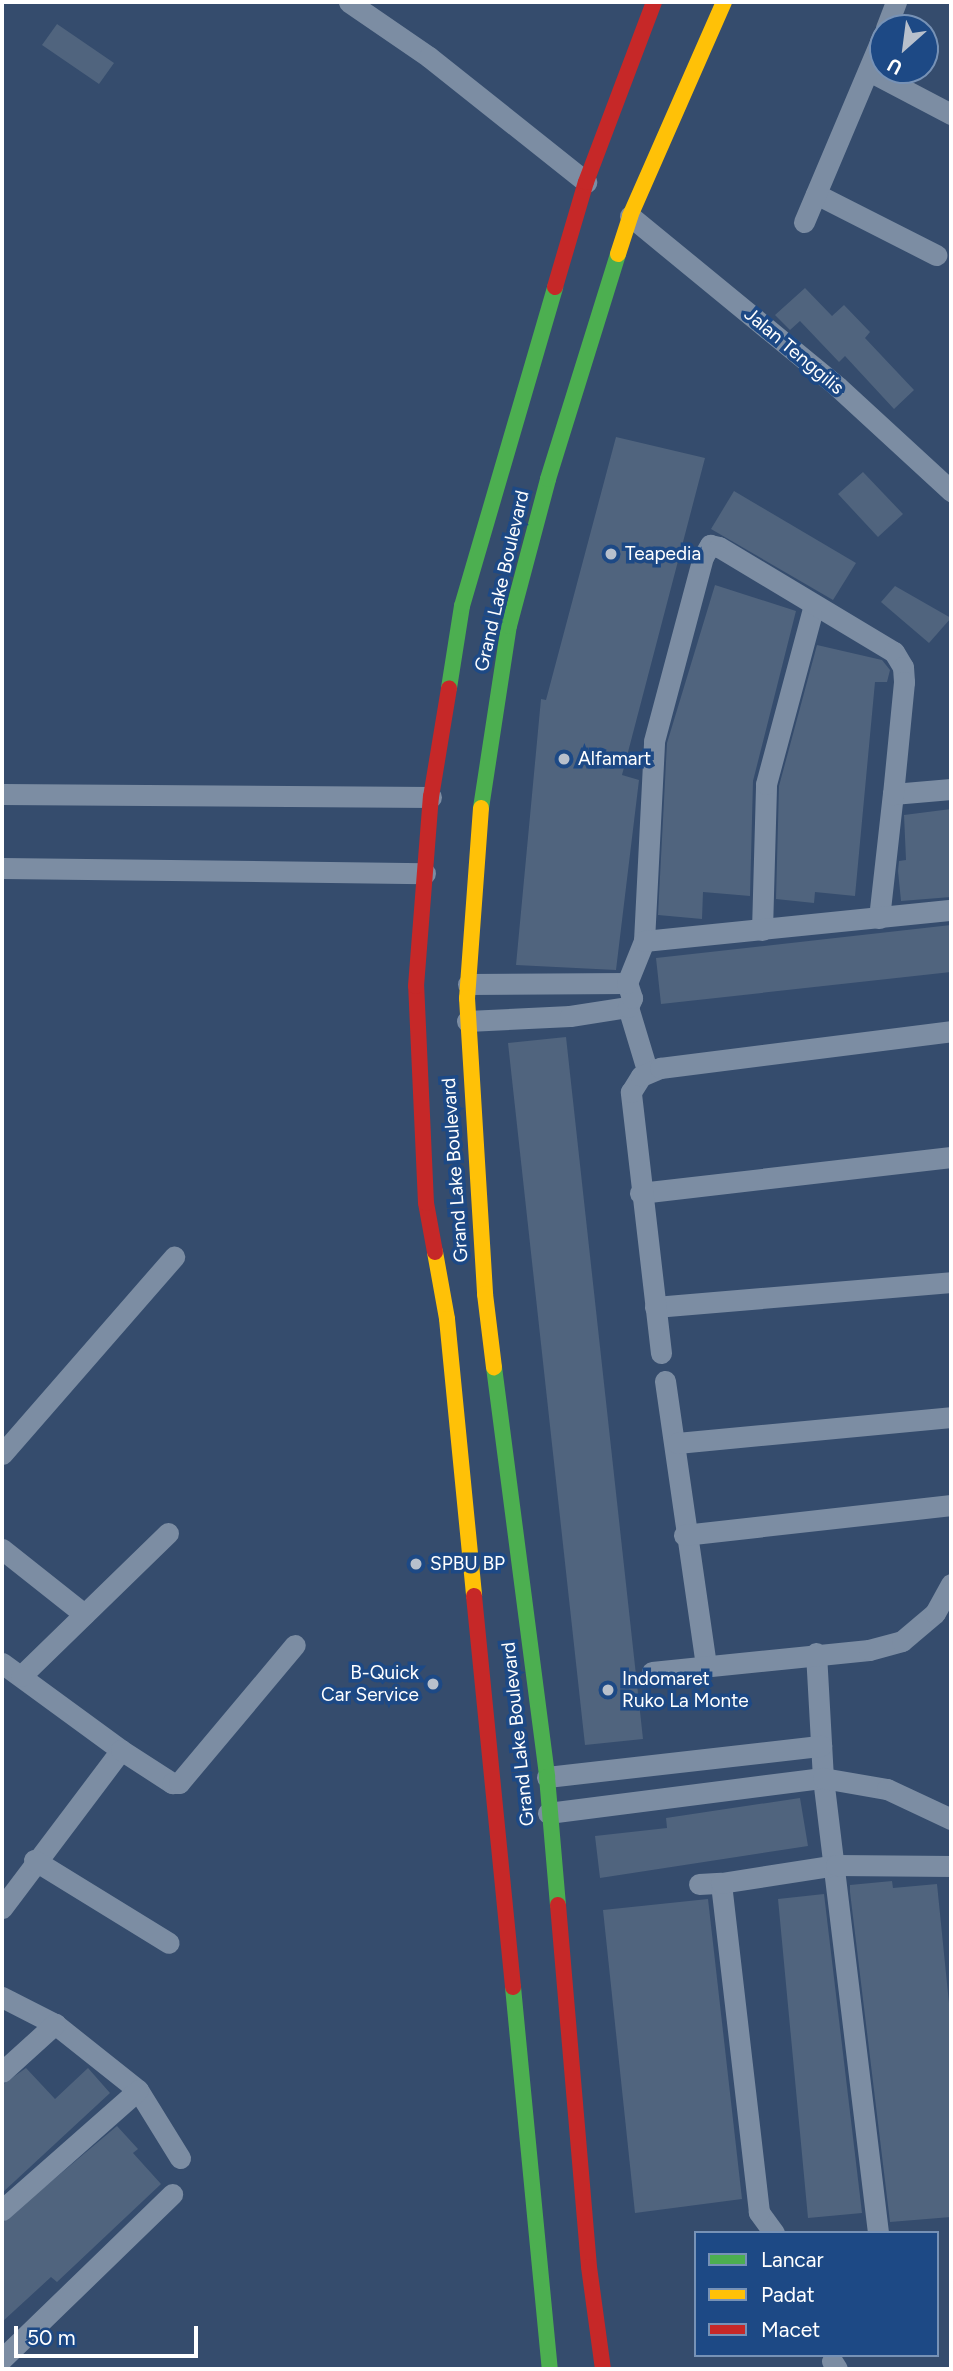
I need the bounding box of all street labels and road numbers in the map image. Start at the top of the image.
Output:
street label: Jalan Tenggilis [740,303,848,399]
street label: Grand Lake Boulevard [470,488,534,674]
street label: Grand Lake Boulevard [437,1077,473,1263]
street label: Grand Lake Boulevard [497,1641,539,1827]

